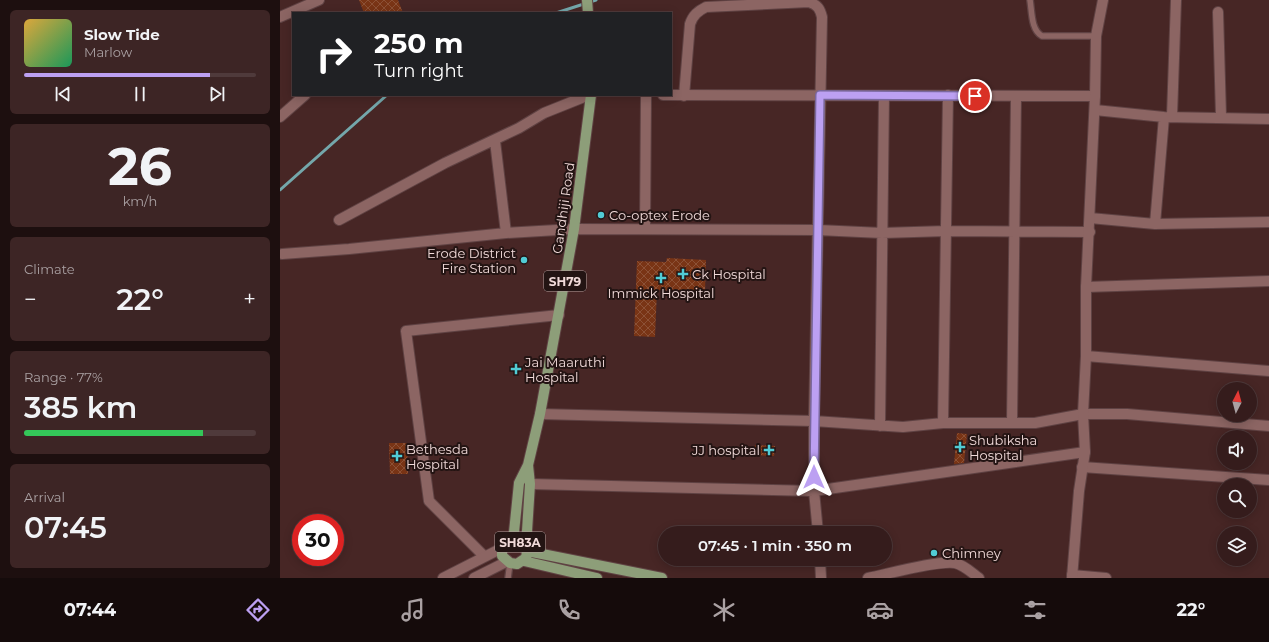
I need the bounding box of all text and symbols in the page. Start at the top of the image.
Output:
text: Slow Tide [84,25,160,44]
text: 250 m [374,26,464,60]
icon: right [308,28,360,80]
text: Marlow [84,44,132,60]
text: Turn right [374,60,464,82]
pin [958,79,992,113]
icon: previous [52,83,74,105]
icon: pause [129,83,151,105]
icon: next [206,83,228,105]
icon: arrive [964,85,986,107]
text: 26 [108,135,172,198]
street label: Gandhiji Road [549,161,577,255]
text: km/h [123,193,157,209]
place label: Co-optex Erode [609,207,710,223]
marker: Co-optex Erode [596,210,606,220]
place label: Erode District Fire Station [427,245,516,276]
marker: Erode District Fire Station [519,255,529,265]
text: Climate [24,261,75,277]
place label: Ck Hospital [692,266,766,282]
marker: Ck Hospital [677,268,689,280]
road number: SH79 [544,271,586,291]
marker: Immick Hospital [655,272,667,284]
text: 22° [116,281,164,318]
place label: Immick Hospital [608,285,714,301]
text: − [24,286,37,313]
text: + [243,286,256,313]
place label: Jai Maaruthi Hospital [524,354,605,385]
marker: Jai Maaruthi Hospital [510,363,522,375]
text: Range · 77% [24,369,103,385]
north arrow [1217,382,1257,422]
map controls [1217,382,1257,566]
text: 385 km [24,389,137,426]
button: sound [1217,430,1257,470]
place label: Shubiksha Hospital [969,432,1037,463]
place label: Bethesda Hospital [406,441,468,472]
marker: Shubiksha Hospital [954,441,966,453]
place label: JJ hospital [691,442,760,458]
marker: JJ hospital [763,444,775,456]
marker: Bethesda Hospital [391,450,403,462]
position arrow [793,456,835,498]
button: search [1217,478,1257,518]
text: Arrival [24,489,65,505]
text: 07:45 [24,509,107,546]
speed limit sign: 30 [292,514,344,566]
button: layers [1217,526,1257,566]
road number: SH83A [495,532,545,552]
text: 07:45 · 1 min · 350 m [698,536,852,555]
place label: Chimney [942,545,1002,561]
marker: Chimney [929,548,939,558]
icon: directions [244,596,272,624]
icon: music [399,596,427,624]
icon: phone [555,596,583,624]
icon: climate [710,596,738,624]
icon: car [866,596,894,624]
icon: filters [1021,596,1049,624]
text: 07:44 [64,599,116,621]
text: 22° [1177,599,1205,621]

